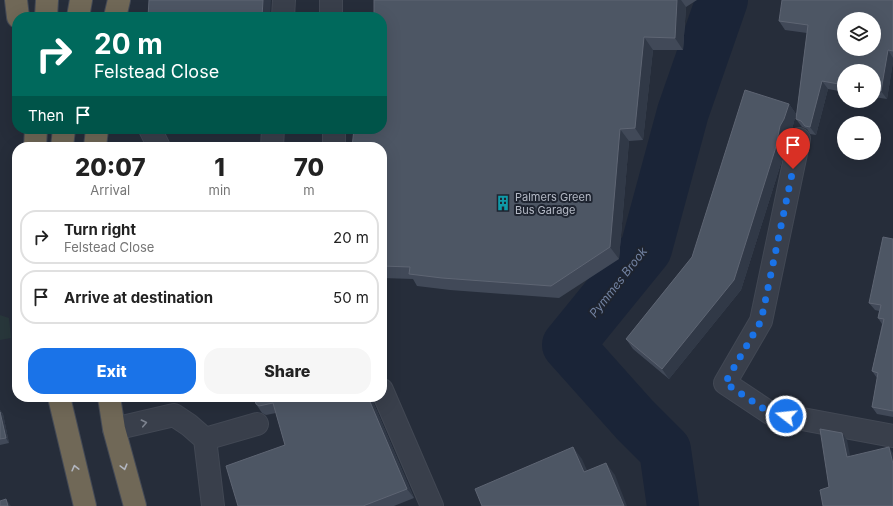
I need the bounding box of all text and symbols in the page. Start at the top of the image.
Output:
map controls [837,12,881,160]
button: layers [837,12,881,56]
text: 20 m [94,27,163,61]
icon: right [28,28,80,80]
text: Felstead Close [94,61,219,82]
button: + [837,64,881,108]
icon: arrive [72,104,94,126]
text: Then [28,106,64,125]
button: − [837,116,881,160]
pin [776,128,810,169]
icon: arrive [782,134,804,156]
text: 20:07 [75,153,146,182]
text: 1 [214,153,225,182]
text: 70 [294,153,324,182]
text: Arrival [90,182,130,198]
text: min [209,182,231,198]
text: m [303,182,315,198]
place label: Palmers Green Bus Garage [515,190,591,217]
building icon: Palmers Green Bus Garage [494,194,512,212]
text: Turn right [64,220,136,239]
icon: right [30,226,52,248]
text: 20 m [333,228,369,247]
text: Felstead Close [64,239,154,255]
water label: Pymmes Brook [586,243,650,320]
icon: arrive [30,286,52,308]
text: Arrive at destination [64,288,213,307]
text: 50 m [333,288,369,307]
button: Exit [28,348,196,394]
button: Share [204,348,371,394]
position arrow [765,395,807,437]
one-way arrow [141,420,147,428]
one-way arrow [119,463,128,470]
one-way arrow [71,465,80,472]

